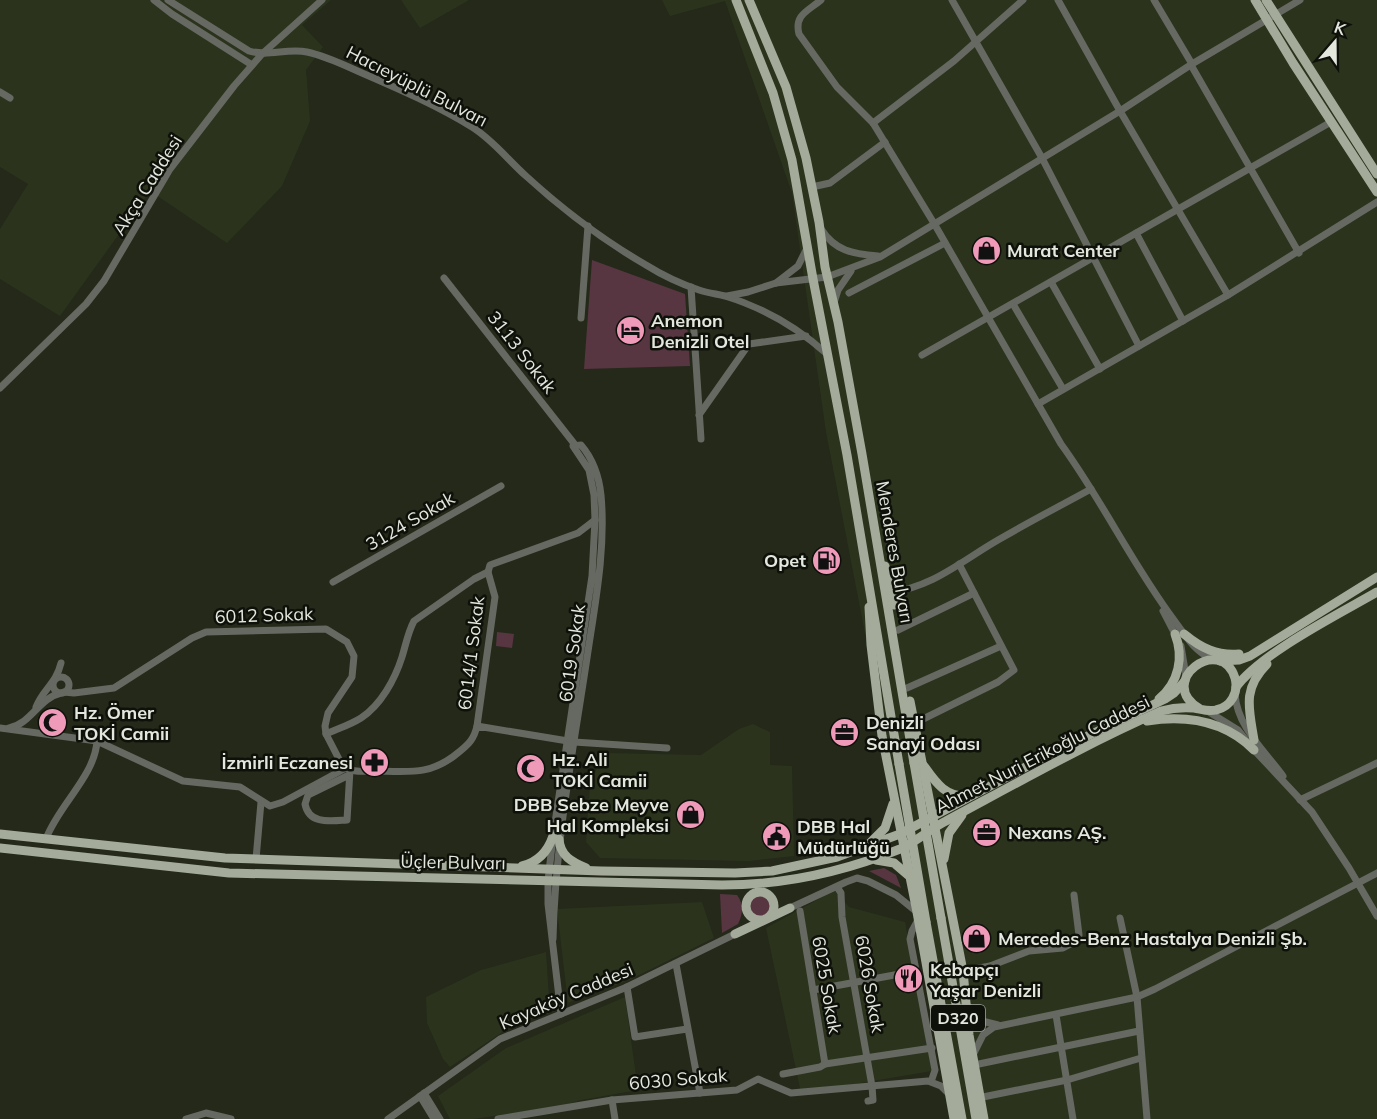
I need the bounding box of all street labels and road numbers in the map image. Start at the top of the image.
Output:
street label: Hacıeyüplü Bulvarı [343,40,491,132]
street label: Akça Caddesi [107,131,187,239]
street label: 3113 Sokak [483,306,562,399]
street label: Menderes Bulvarı [871,479,919,625]
street label: 3124 Sokak [362,486,459,556]
street label: 6014/1 Sokak [453,594,489,711]
street label: 6012 Sokak [214,602,314,628]
street label: 6019 Sokak [554,602,590,703]
street label: Ahmet Nuri Erikoğlu Caddesi [931,690,1153,818]
street label: Üçler Bulvarı [400,850,506,874]
street label: 6026 Sokak [850,933,890,1035]
street label: 6025 Sokak [807,934,847,1036]
street label: Kayaköy Caddesi [496,957,636,1035]
road number: D320 [931,1005,985,1031]
street label: 6030 Sokak [628,1063,729,1095]

